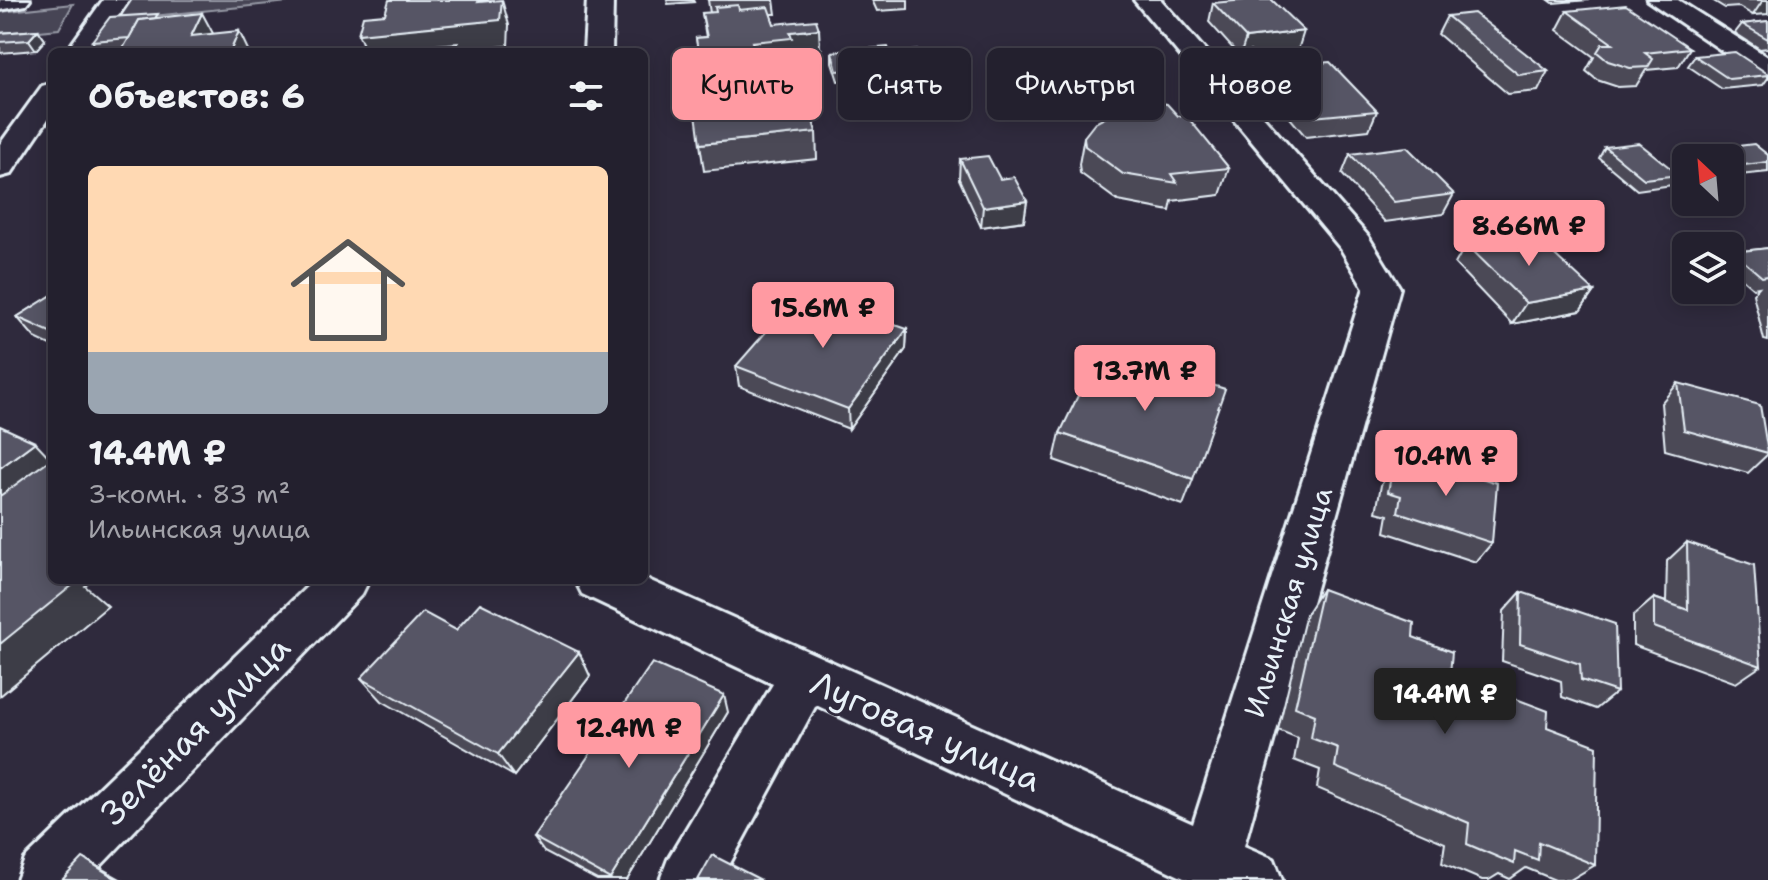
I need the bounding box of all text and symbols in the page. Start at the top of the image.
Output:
chip: Купить [672,48,822,120]
chip: Снять [838,48,971,120]
chip: Фильтры [987,48,1164,120]
chip: Новое [1180,48,1321,120]
text: Объектов: 6 [88,73,305,119]
icon: filters [564,74,608,118]
north arrow [1672,144,1744,216]
map controls [1672,144,1744,304]
pin: 8.66M ₽ [1455,200,1603,268]
text: 8.66M ₽ [1472,208,1586,243]
icon: home [276,218,420,362]
button: layers [1672,232,1744,304]
pin: 15.6M ₽ [749,282,897,350]
text: 15.6M ₽ [770,290,876,325]
pin: 13.7M ₽ [1071,345,1219,413]
text: 13.7M ₽ [1092,353,1198,388]
text: 14.4M ₽ [88,430,227,476]
pin: 10.4M ₽ [1372,430,1520,498]
text: 10.4M ₽ [1393,438,1499,473]
text: 3-комн. · 83 m² [88,476,290,511]
street label: Ильинская улица [1235,482,1341,722]
text: Ильинская улица [88,511,310,546]
street label: Зелёная улица [90,625,300,835]
street label: Луговая улица [804,660,1048,802]
pin: 14.4M ₽ [1371,668,1519,736]
text: 14.4M ₽ [1392,676,1498,711]
pin: 12.4M ₽ [555,702,703,770]
text: 12.4M ₽ [576,710,682,745]

